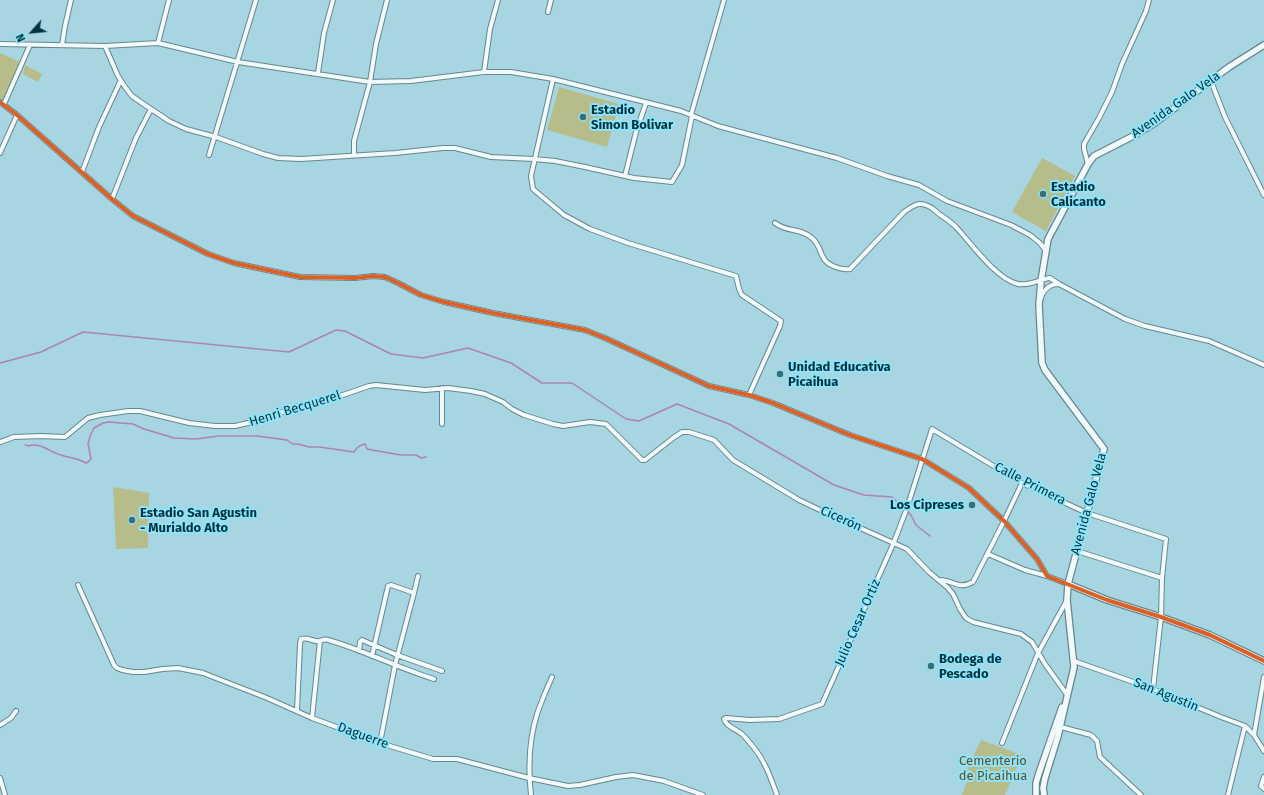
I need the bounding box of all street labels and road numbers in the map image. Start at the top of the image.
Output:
street label: Avenida Galo Vela [1128,68,1224,142]
street label: Henri Becquerel [248,388,342,430]
street label: Avenida Galo Vela [1068,451,1110,557]
street label: Calle Primera [992,459,1068,509]
street label: Cicerón [818,503,864,535]
street label: Julio Cesar Ortiz [832,577,884,669]
street label: San Agustin [1131,675,1201,715]
street label: Daguerre [335,720,391,752]

